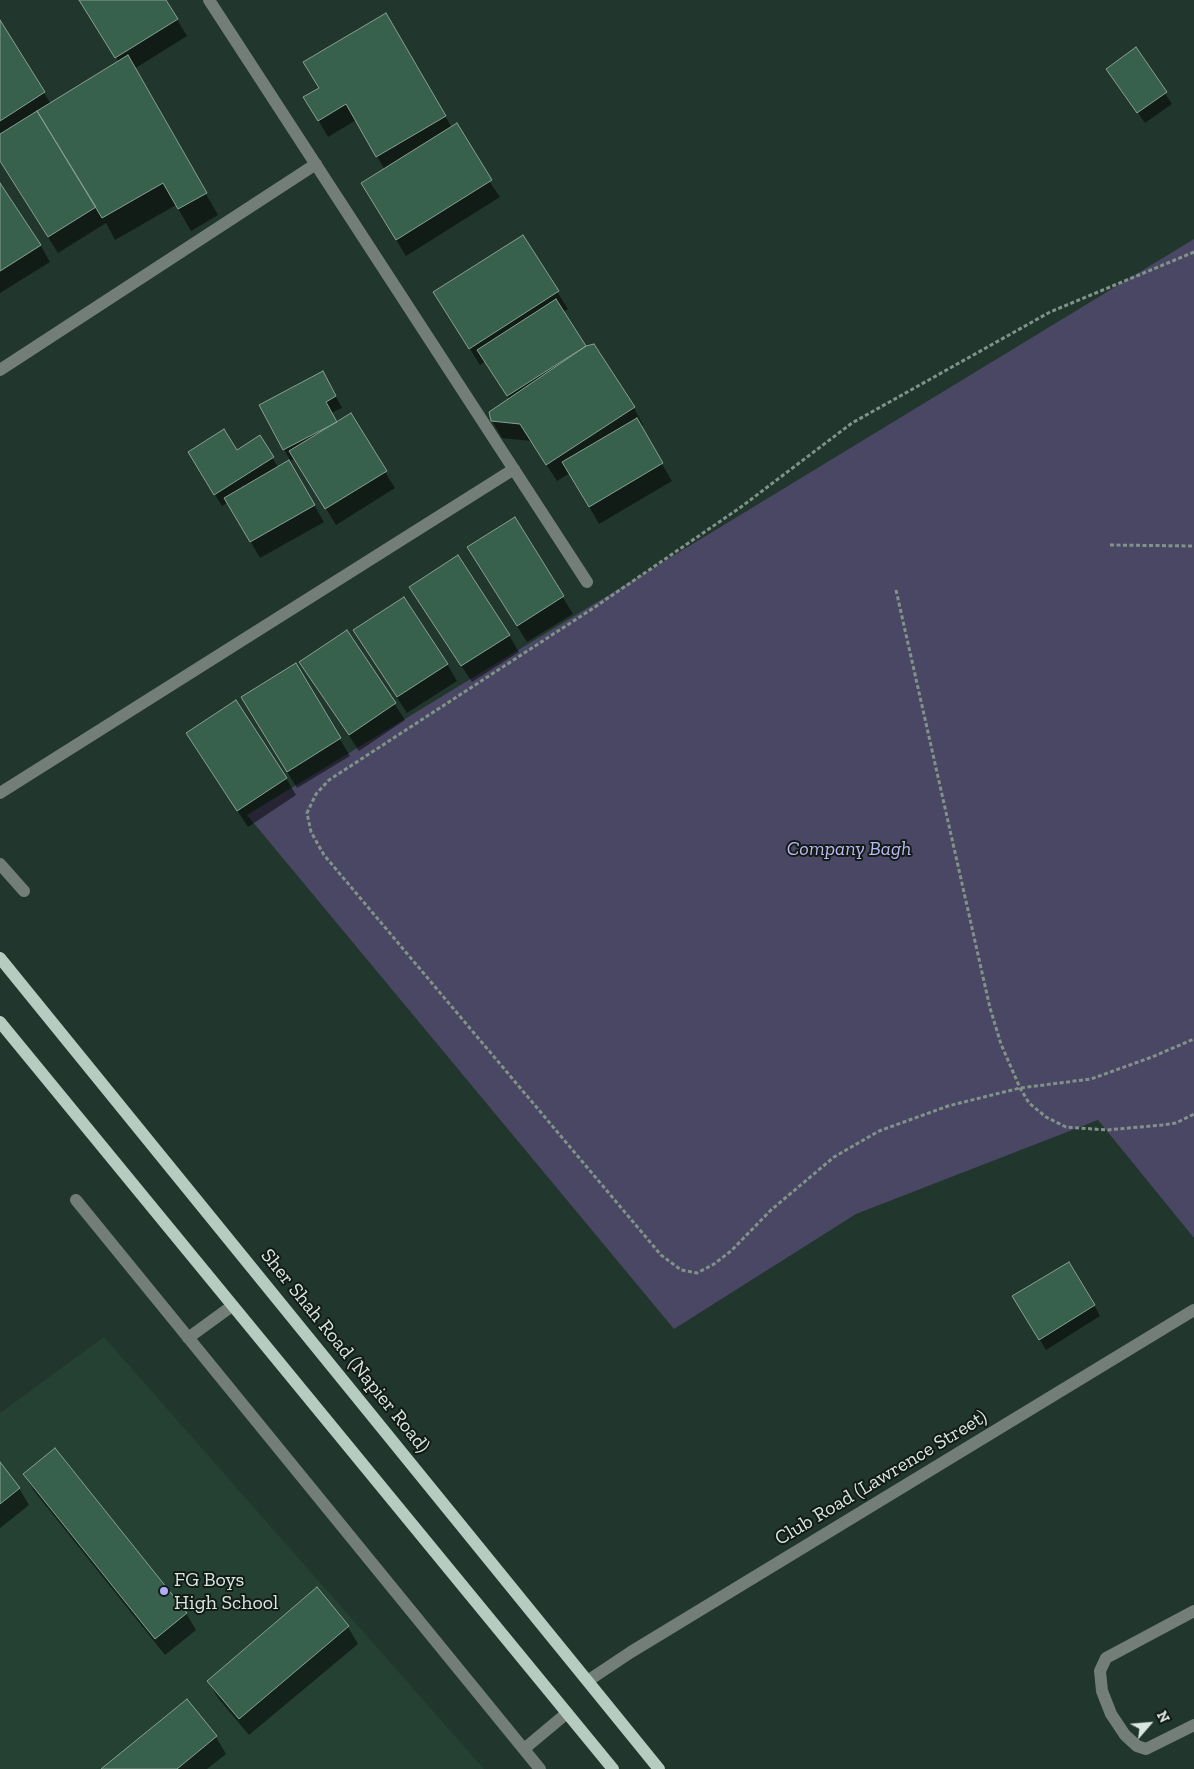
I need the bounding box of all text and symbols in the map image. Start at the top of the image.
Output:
park label: Company Bagh [787,837,911,861]
street label: Sher Shah Road (Napier Road) [255,1244,435,1458]
street label: Club Road (Lawrence Street) [771,1405,991,1551]
place label: FG Boys High School [174,1568,278,1615]
marker: FG Boys High School [158,1585,170,1597]
north arrow [1124,1699,1174,1749]
text: N [1153,1708,1173,1726]

